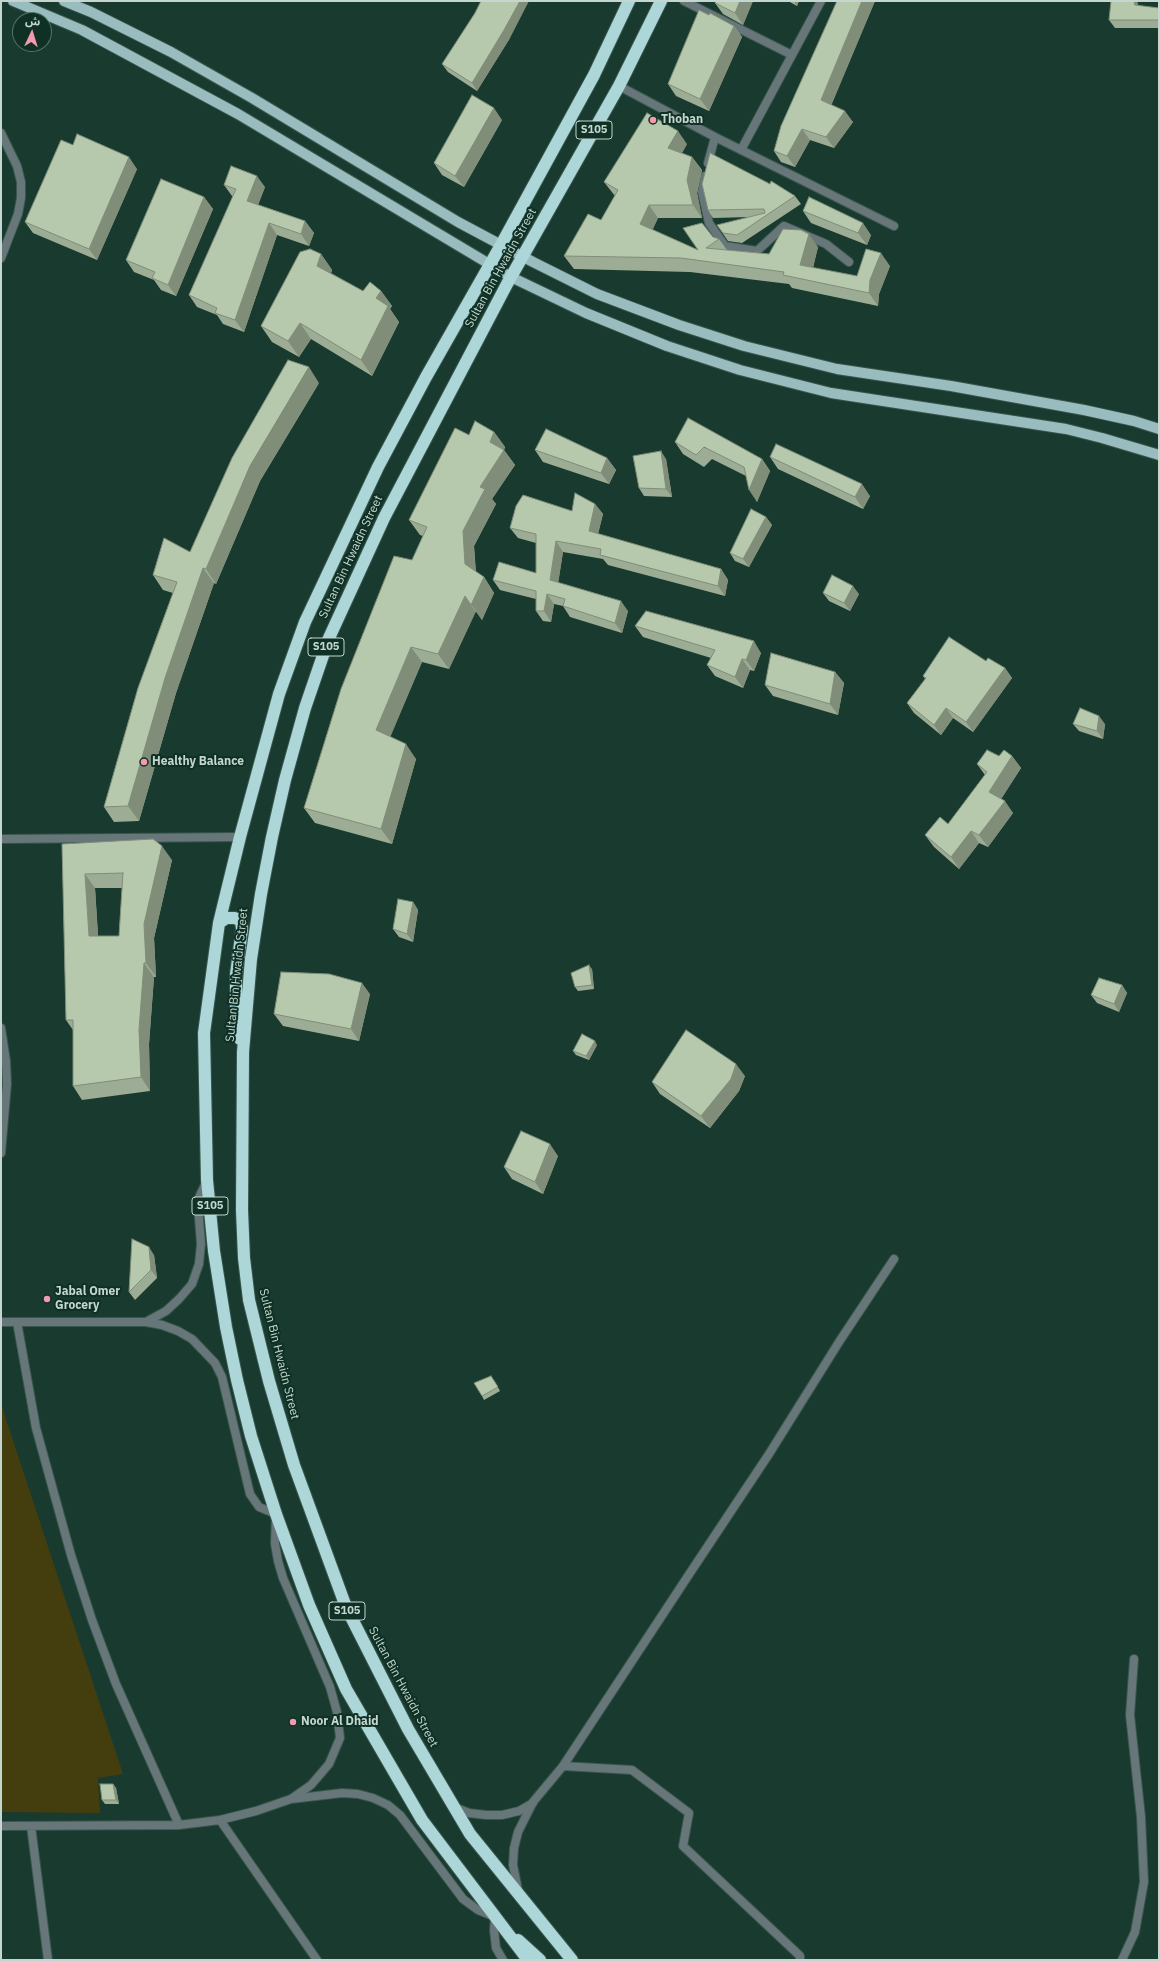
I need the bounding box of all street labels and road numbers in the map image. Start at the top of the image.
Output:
road number: S105 [576,121,612,139]
street label: Sultan Bin Hwaidn Street [462,206,540,330]
street label: Sultan Bin Hwaidn Street [316,493,386,621]
road number: S105 [308,638,344,656]
street label: Sultan Bin Hwaidn Street [223,907,251,1043]
road number: S105 [192,1197,228,1215]
street label: Sultan Bin Hwaidn Street [256,1287,302,1421]
road number: S105 [329,1602,365,1620]
street label: Sultan Bin Hwaidn Street [365,1624,441,1750]

